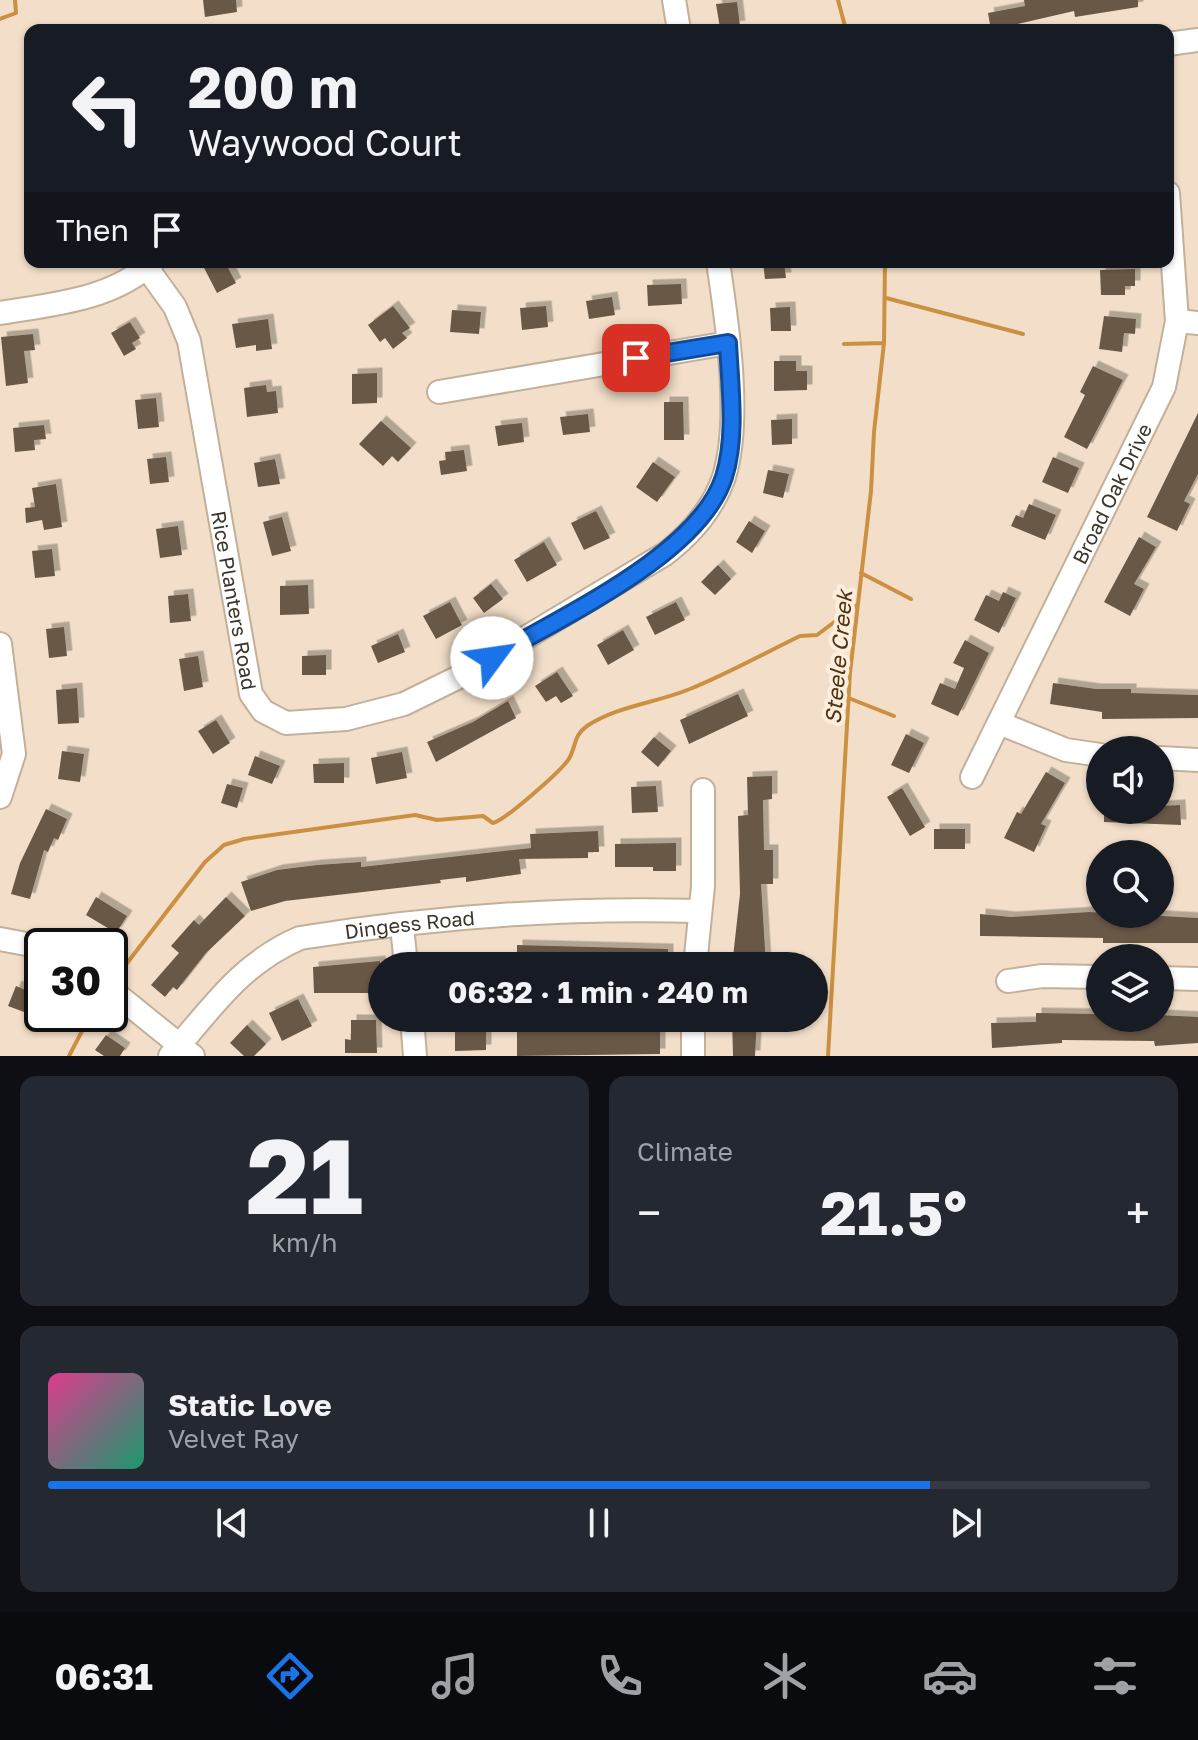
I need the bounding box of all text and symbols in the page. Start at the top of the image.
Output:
text: 200 m [188,53,358,120]
icon: left [56,56,160,160]
text: Waywood Court [188,121,462,164]
icon: arrive [145,208,189,252]
text: Then [56,212,129,248]
pin [602,324,670,392]
icon: arrive [614,336,658,380]
street label: Broad Oak Drive [1067,419,1156,568]
street label: Rice Planters Road [207,509,262,692]
water label: Steele Creek [819,586,858,725]
position arrow [450,616,534,700]
map controls [1086,736,1174,1032]
button: sound [1086,736,1174,824]
button: search [1086,840,1174,928]
street label: Dingess Road [343,905,476,943]
speed limit sign: 30 [24,928,128,1032]
button: layers [1086,944,1174,1032]
text: 06:32 · 1 min · 240 m [448,974,748,1010]
text: 21 [246,1112,363,1237]
text: Climate [637,1136,733,1167]
text: 21.5° [820,1176,967,1248]
text: − [637,1186,661,1239]
text: + [1126,1186,1150,1239]
text: km/h [271,1227,338,1258]
text: Static Love [168,1387,332,1423]
text: Velvet Ray [168,1423,299,1454]
icon: previous [210,1501,254,1545]
icon: pause [577,1501,621,1545]
icon: next [944,1501,988,1545]
icon: directions [262,1648,318,1704]
icon: music [427,1648,483,1704]
icon: phone [592,1648,648,1704]
icon: climate [757,1648,813,1704]
icon: car [922,1648,978,1704]
icon: filters [1087,1648,1143,1704]
text: 06:31 [55,1655,153,1698]

